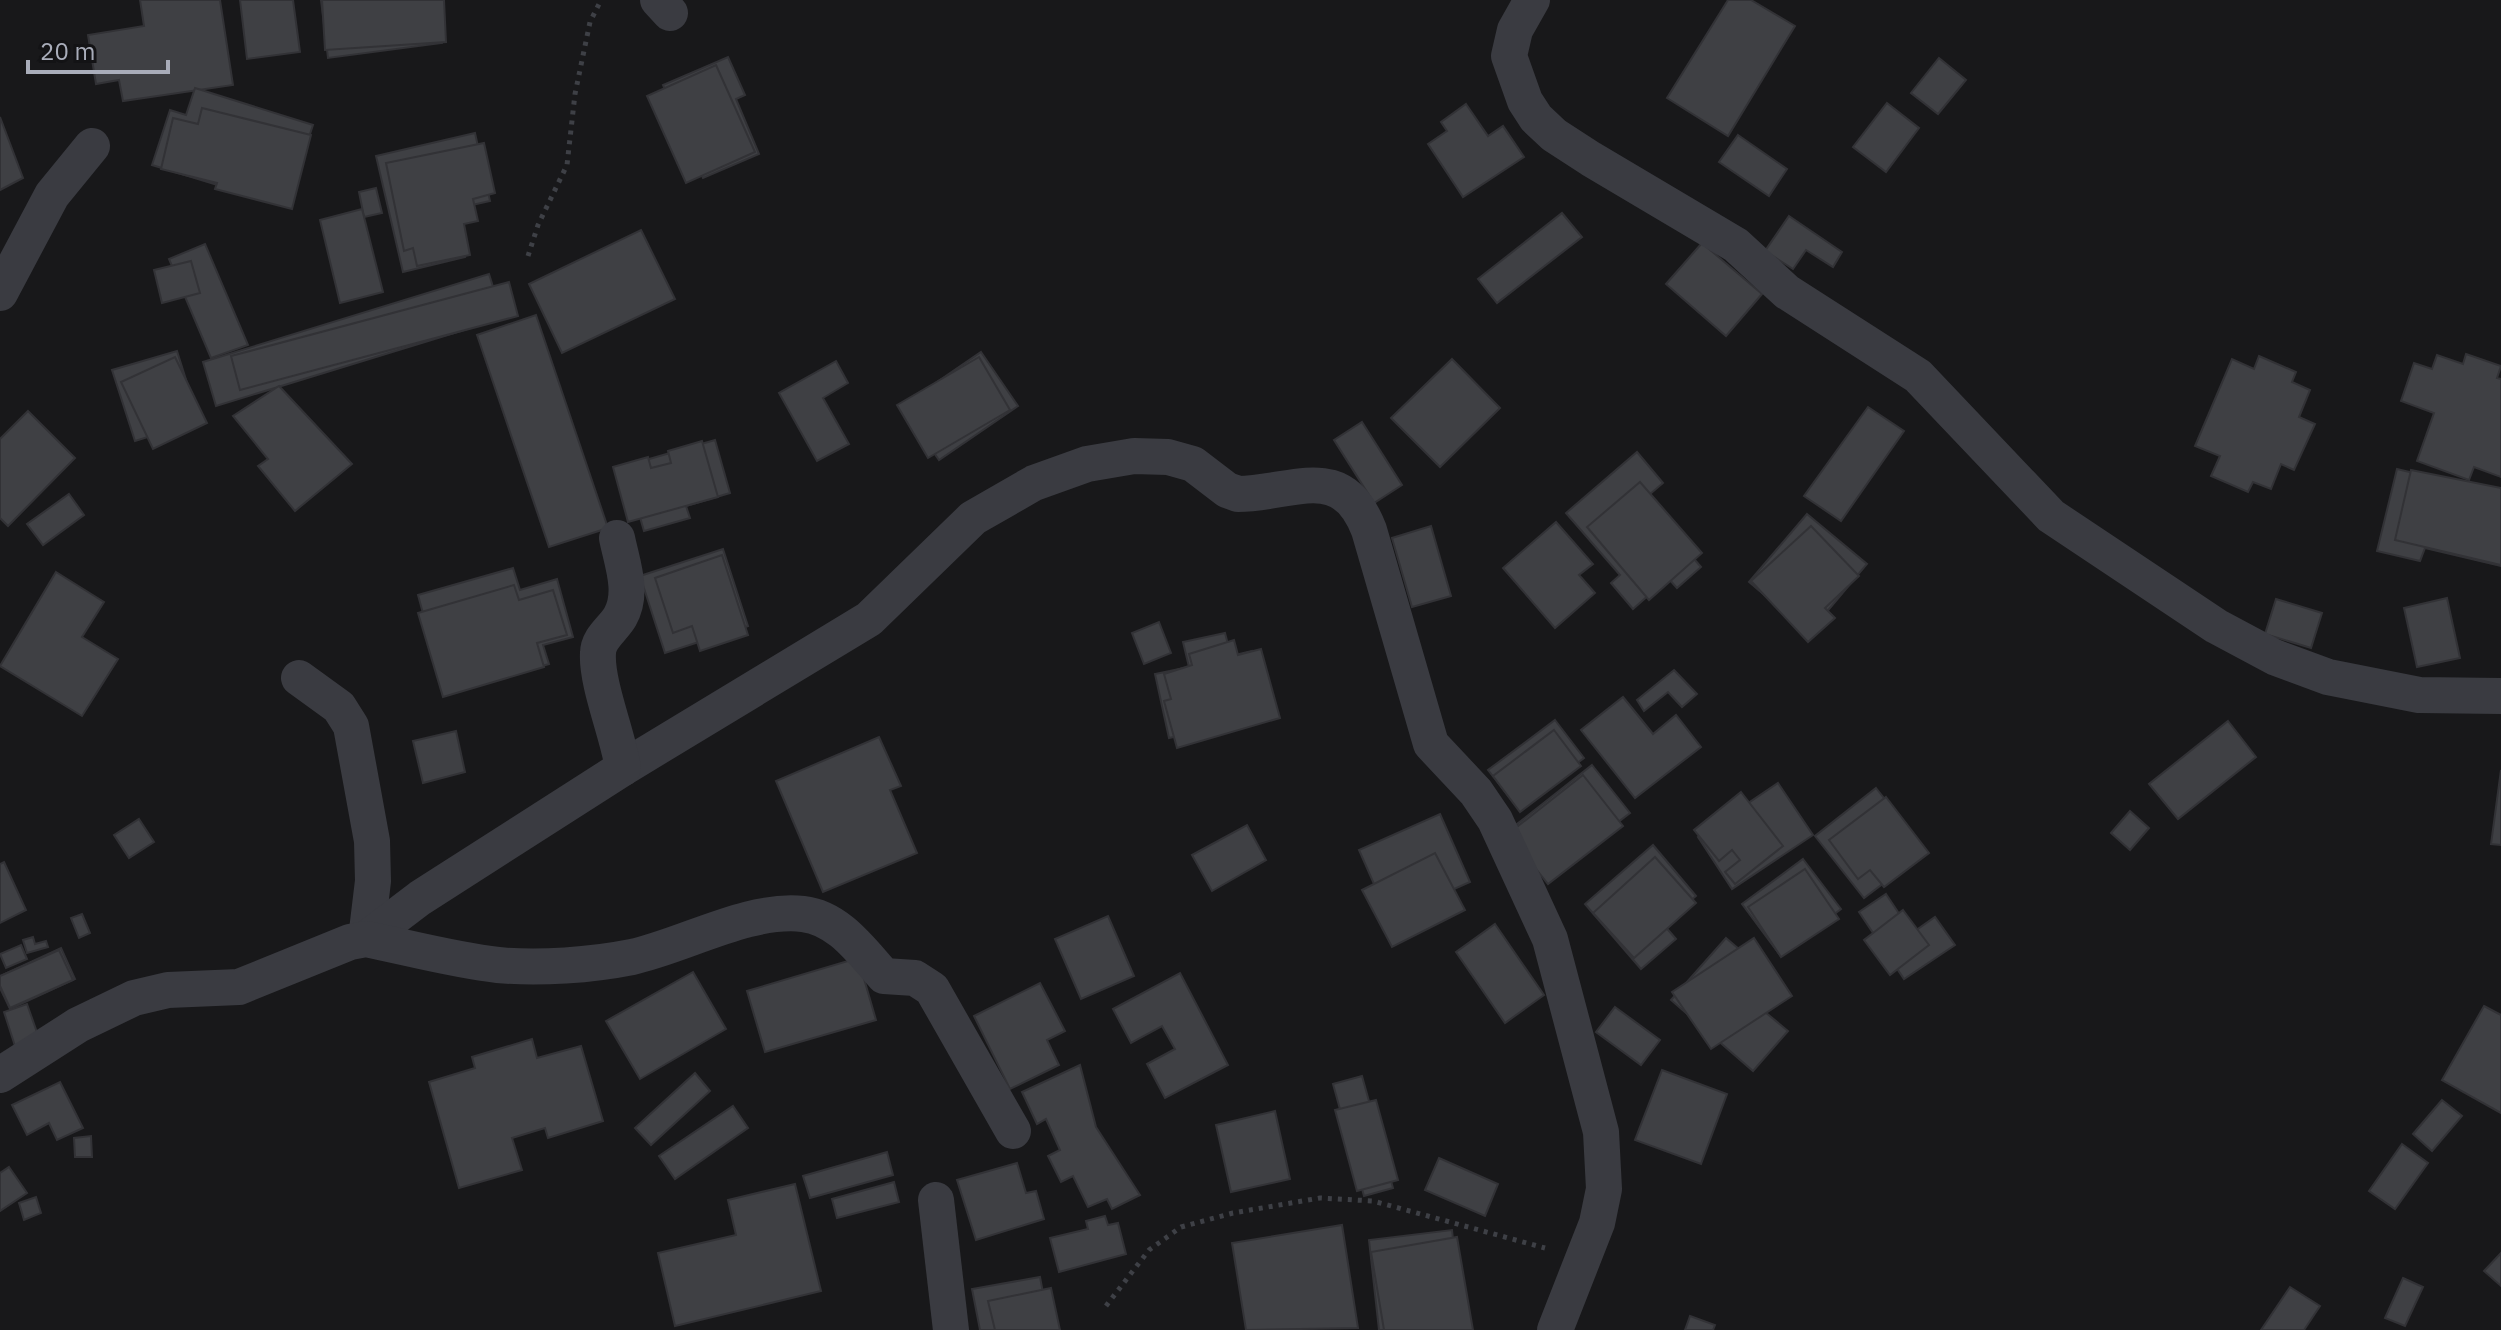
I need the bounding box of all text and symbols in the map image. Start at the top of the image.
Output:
scale bar [28,24,168,74]
text: 20 m [40,35,95,67]

